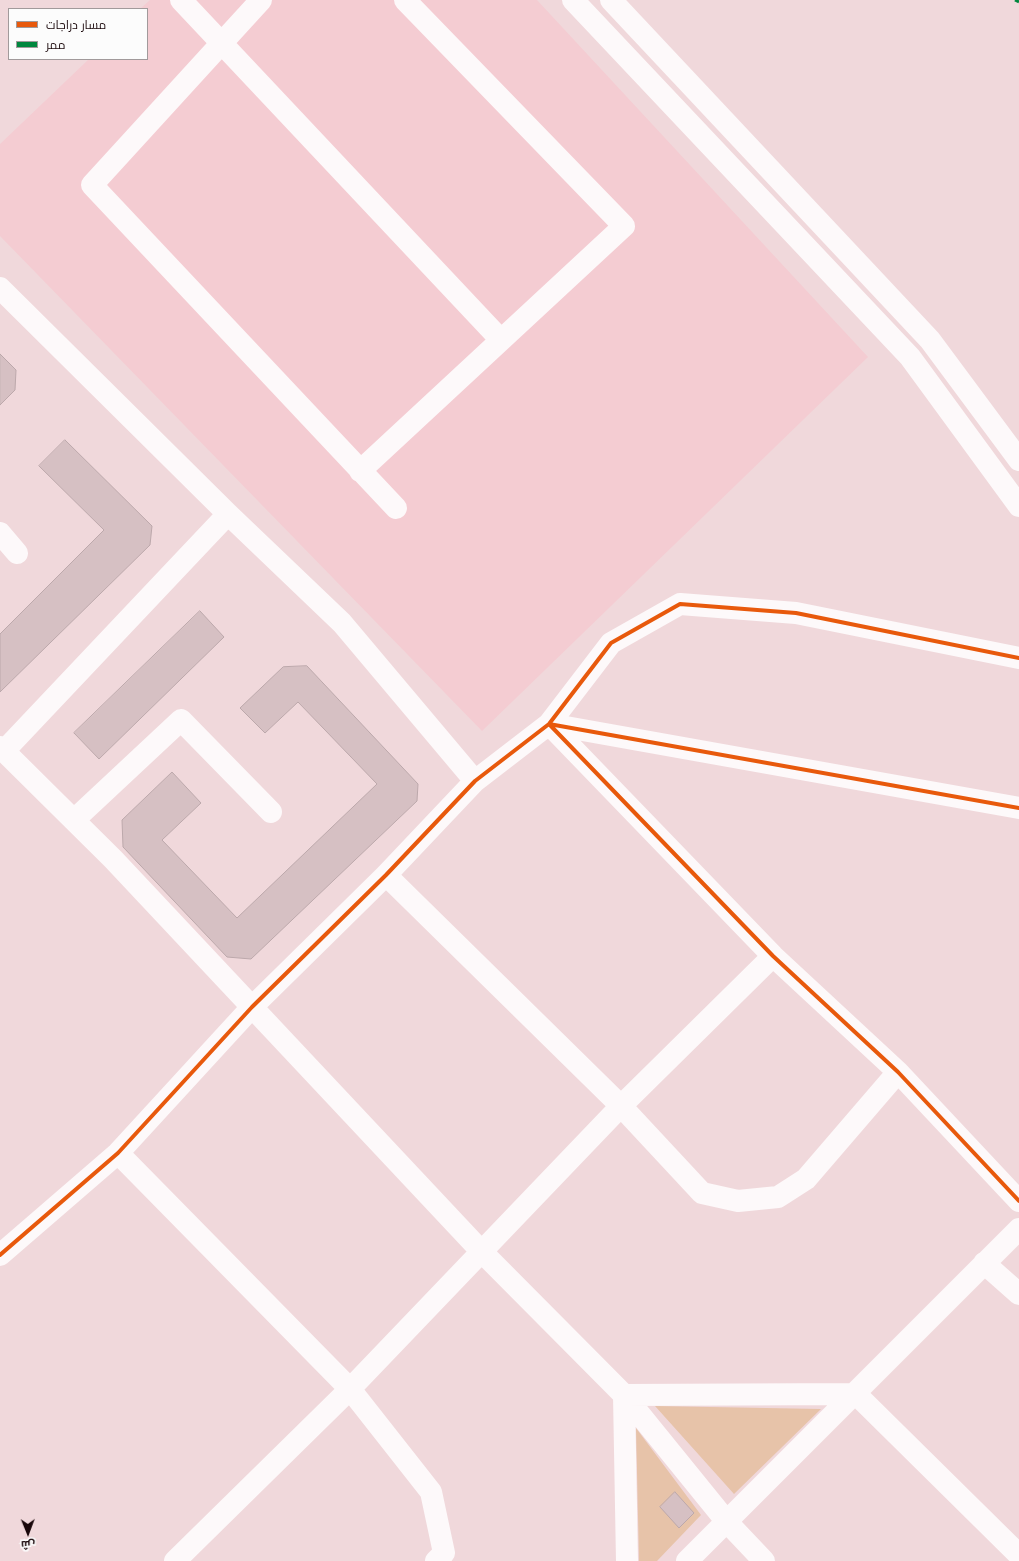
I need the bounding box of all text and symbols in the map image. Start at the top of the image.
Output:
legend [8,8,148,60]
text: مسار دراجات [46,16,106,34]
text: ممر [46,36,65,54]
north arrow [8,1513,48,1553]
text: ش [21,1537,35,1553]

